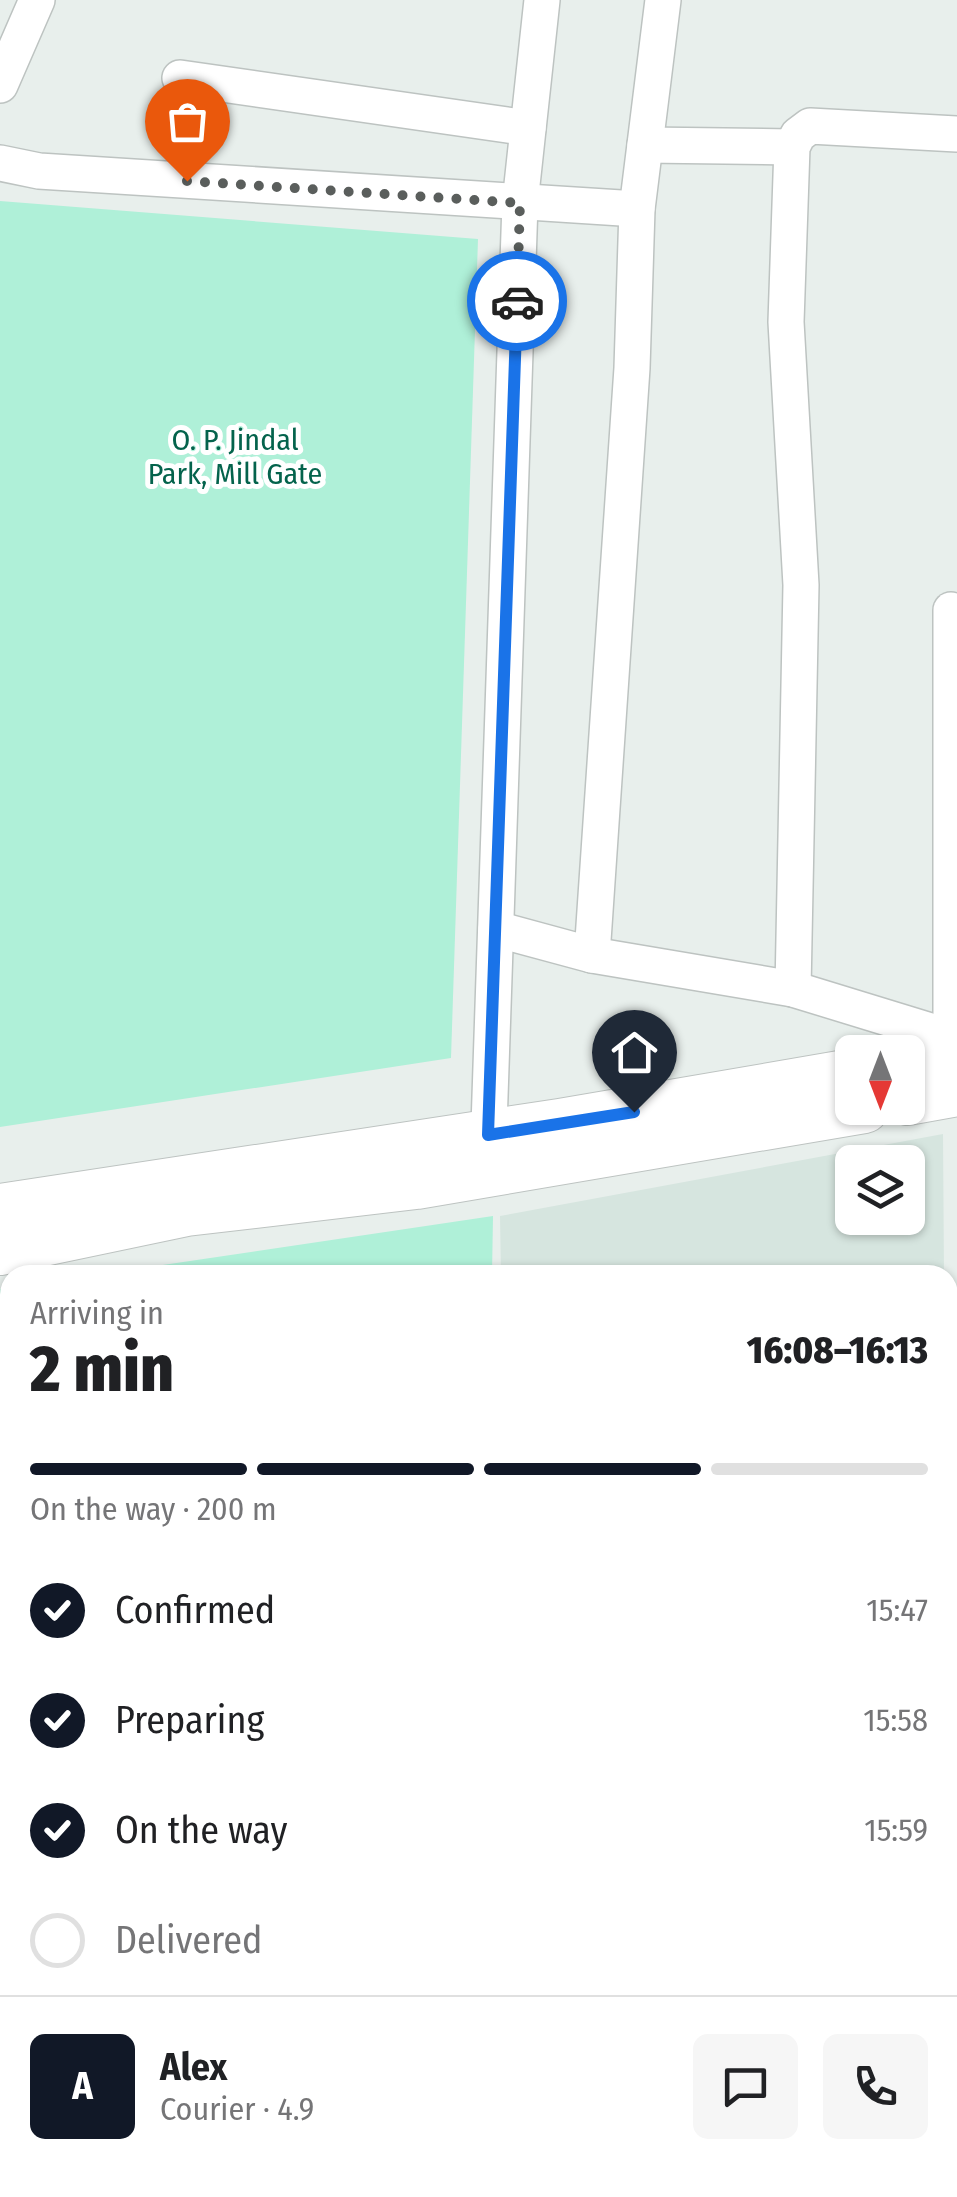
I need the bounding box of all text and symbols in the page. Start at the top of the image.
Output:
pin [145,79,230,182]
icon: bag [160,94,215,149]
courier [467,251,567,351]
icon: car [490,274,545,329]
park label: O. P. Jindal Park, Mill Gate [148,422,322,492]
pin [592,1010,677,1113]
icon: home [607,1025,662,1080]
north arrow [835,1035,925,1125]
map controls [835,1035,925,1235]
button: layers [835,1145,925,1235]
text: Arriving in [30,1294,164,1332]
text: 16:08–16:13 [747,1327,928,1373]
text: 2 min [30,1330,174,1408]
text: On the way · 200 m [30,1490,277,1528]
icon: check [30,1583,85,1638]
text: Confirmed [115,1587,275,1633]
text: 15:47 [866,1591,928,1629]
icon: check [30,1693,85,1748]
text: Preparing [115,1697,264,1743]
text: 15:58 [863,1701,928,1739]
icon: check [30,1803,85,1858]
text: On the way [115,1807,287,1853]
text: 15:59 [864,1811,928,1849]
text: Delivered [115,1917,262,1963]
button: chat [693,2034,798,2139]
button: phone [823,2034,928,2139]
text: Alex [160,2044,227,2090]
text: A [72,2063,93,2109]
text: Courier · 4.9 [160,2090,314,2128]

